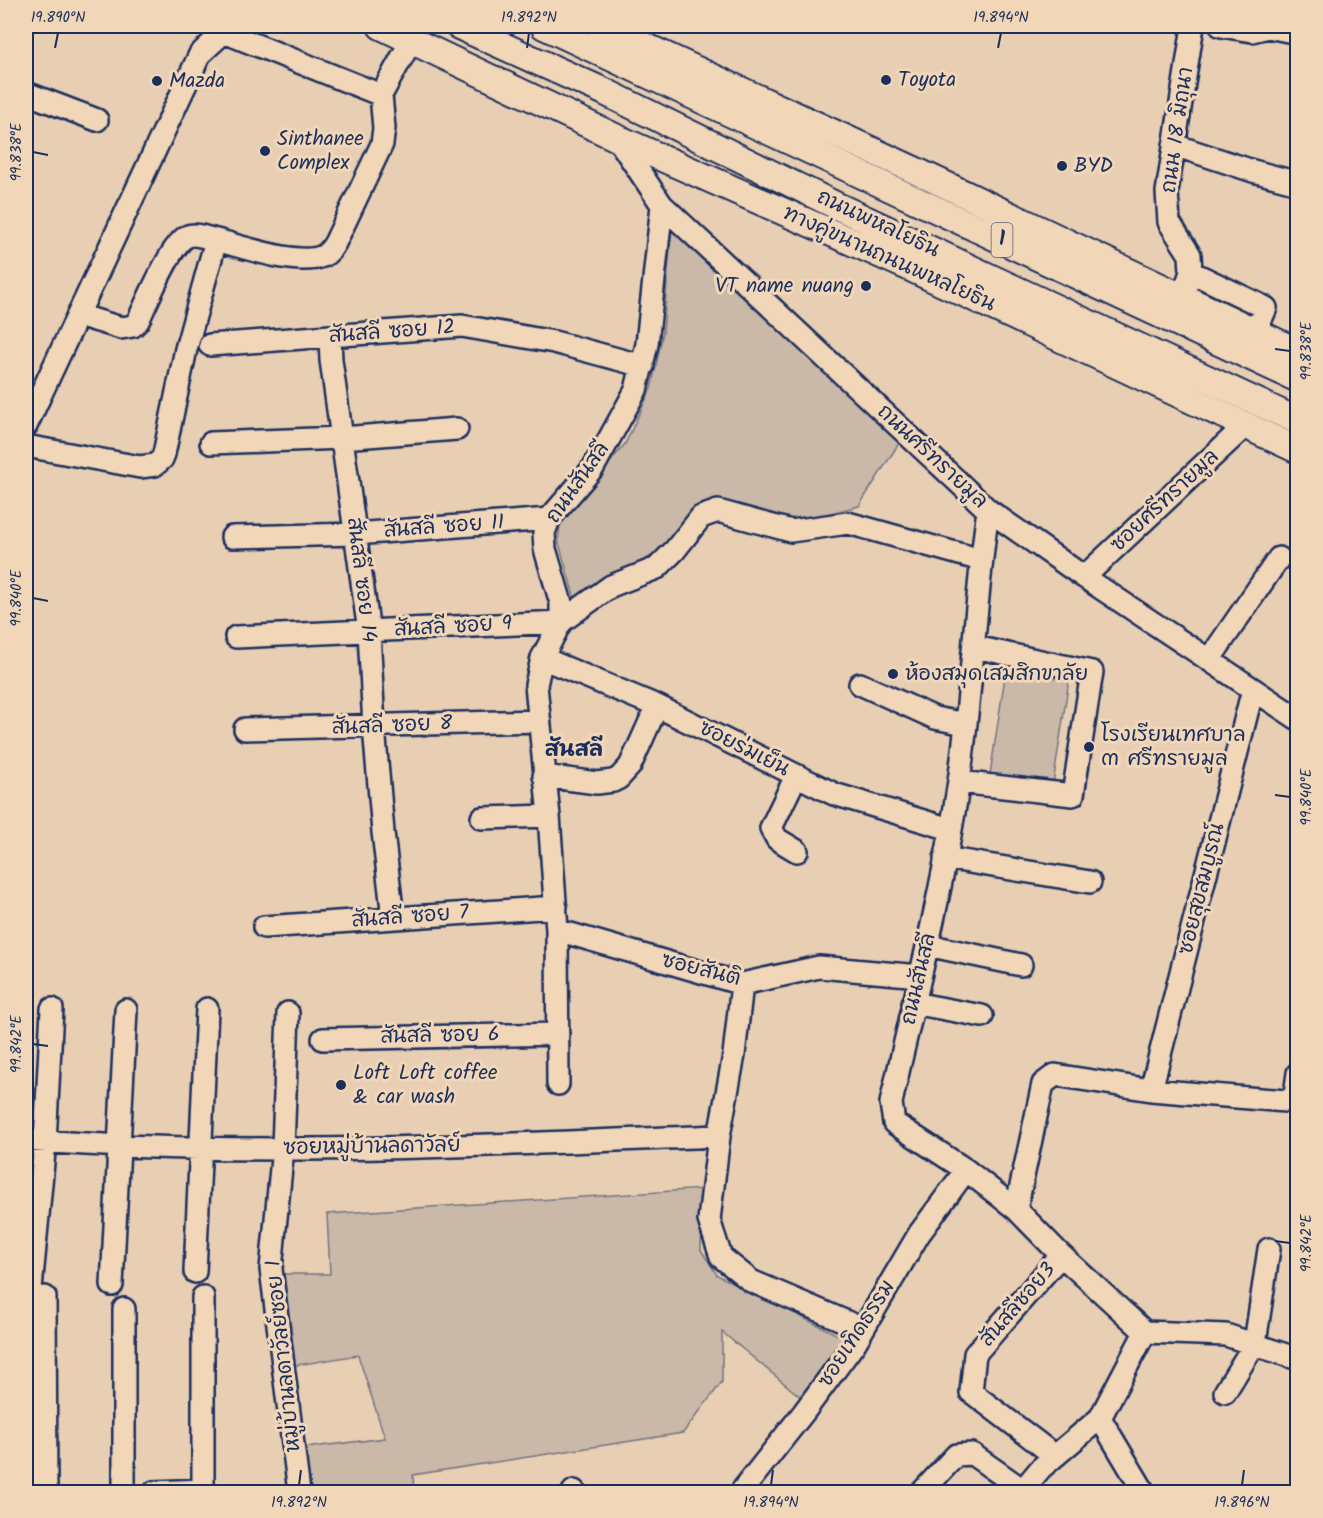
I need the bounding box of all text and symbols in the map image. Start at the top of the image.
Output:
text: 19.890°N [31,6,85,30]
text: 19.892°N [501,6,557,30]
text: 19.894°N [973,6,1029,30]
place label: Toyota [898,64,956,97]
place label: Mazda [169,65,225,98]
street label: ถนน 18 มิถุนา [1153,65,1203,195]
marker: Toyota [879,73,893,87]
marker: Mazda [150,74,164,88]
text: 99.838°E [5,121,29,181]
place label: Sinthanee Complex [277,123,364,180]
marker: Sinthanee Complex [258,144,272,158]
place label: BYD [1074,150,1113,183]
marker: BYD [1055,159,1069,173]
street label: ถนนพหลโยธิน [811,181,945,267]
street label: ทางคู่ขนานถนนพหลโยธิน [777,197,1001,321]
road number: 1 [992,223,1012,257]
place label: VT name nuang [715,270,854,303]
marker: VT name nuang [859,279,873,293]
street label: สันสลี ซอย 12 [328,311,456,353]
text: 99.838°E [1295,320,1319,380]
street label: ถนนศรีทรายมูล [869,397,995,517]
street label: ถนนสันสลี [538,435,618,531]
street label: ซอยศรีทรายมูล [1103,442,1227,560]
street label: สันสลี ซอย 11 [383,506,505,548]
street label: สันสลี ซอย 14 [337,516,385,644]
text: 99.840°E [5,568,29,626]
street label: สันสลี ซอย 9 [393,607,513,647]
place label: ห้องสมุดเสมสิกขาลัย [905,658,1088,691]
marker: ห้องสมุดเสมสิกขาลัย [886,667,900,681]
street label: สันสลี ซอย 8 [331,707,453,745]
street label: ซอยร่มเย็น [693,712,795,786]
place label: โรงเรียนเทศบาล ๓ ศรีทรายมูล [1101,719,1246,776]
district label: สันสลี [545,733,603,768]
marker: โรงเรียนเทศบาล ๓ ศรีทรายมูล [1082,740,1096,754]
text: 99.840°E [1295,767,1319,825]
street label: ซอยสุขสมบูรณ์ [1170,820,1234,958]
street label: สันสลี ซอย 7 [350,896,471,938]
street label: ถนนสันสลี [892,930,946,1028]
street label: ซอยสันติ [658,944,744,996]
text: 99.842°E [5,1014,29,1073]
street label: สันสลี ซอย 6 [380,1018,500,1054]
place label: Loft Loft coffee & car wash [353,1057,498,1114]
marker: Loft Loft coffee & car wash [334,1078,348,1092]
street label: ซอยหมู่บ้านลดาวัลย์ [283,1129,461,1165]
text: 99.842°E [1295,1213,1319,1272]
street label: สันสลีซอย3 [972,1255,1064,1355]
street label: หมู่บ้านลดาวัลย์ซอย 1 [258,1258,310,1454]
street label: ซอยเทิดธรรม [810,1274,904,1394]
text: 19.892°N [271,1491,327,1515]
text: 19.894°N [743,1491,799,1515]
text: 19.896°N [1214,1491,1270,1515]

